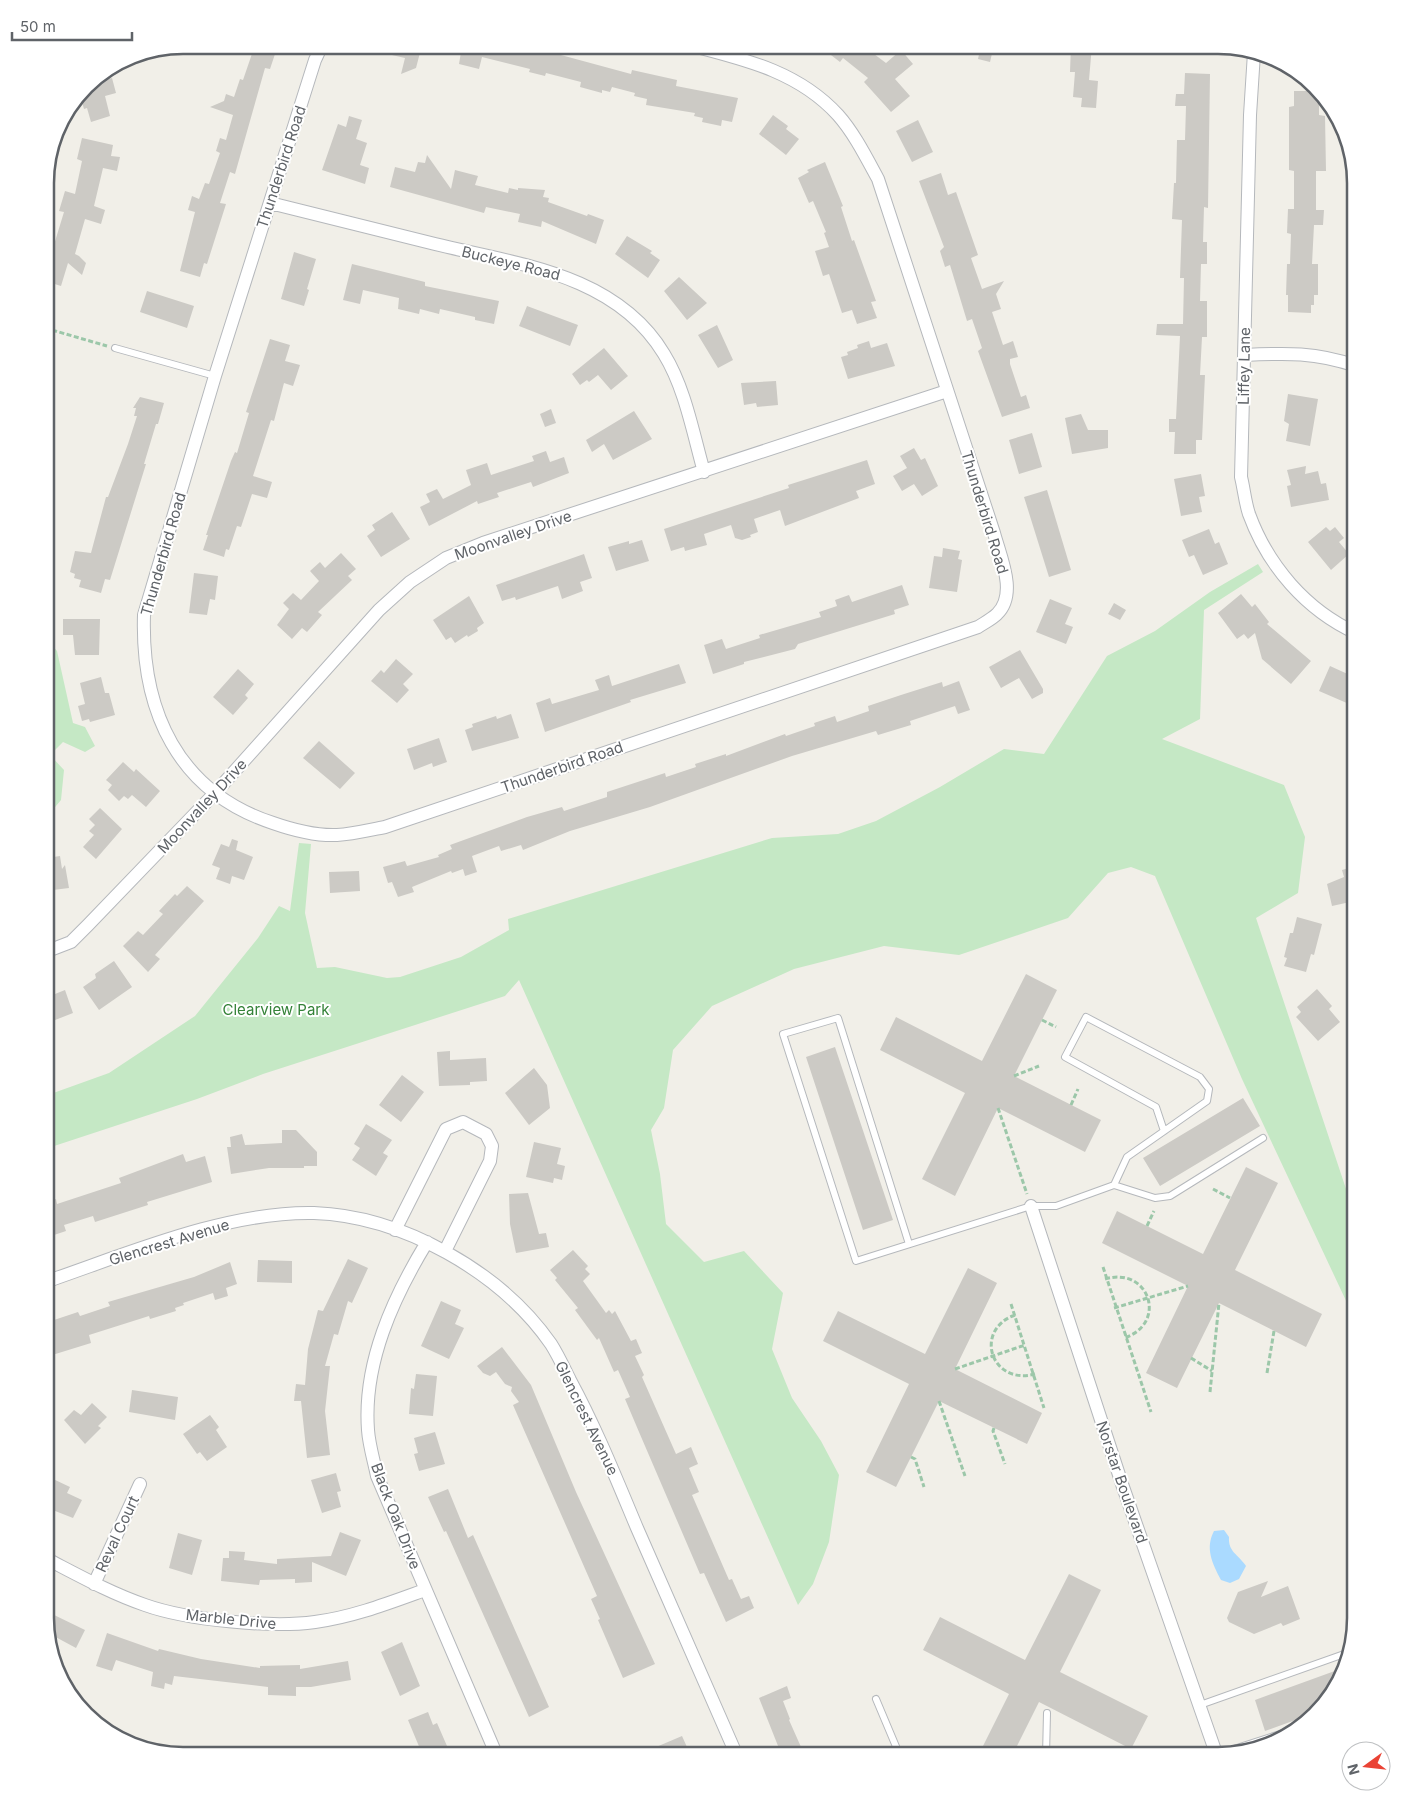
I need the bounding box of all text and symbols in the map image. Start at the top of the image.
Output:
scale bar [12,10,132,42]
text: 50 m [20,17,56,36]
street label: Thunderbird Road [252,103,310,231]
street label: Buckeye Road [460,242,562,284]
street label: Liffey Lane [1234,327,1254,405]
street label: Thunderbird Road [957,448,1013,576]
street label: Thunderbird Road [136,490,190,618]
street label: Moonvalley Drive [452,506,574,564]
street label: Thunderbird Road [498,737,626,797]
street label: Moonvalley Drive [153,755,251,857]
park label: Clearview Park [223,1000,330,1019]
street label: Glencrest Avenue [107,1215,231,1269]
street label: Glencrest Avenue [551,1358,623,1478]
street label: Norstar Boulevard [1092,1418,1152,1546]
street label: Black Oak Drive [367,1460,425,1572]
street label: Reval Court [91,1493,143,1575]
street label: Marble Drive [185,1605,277,1633]
north arrow [1341,1741,1391,1791]
text: N [1343,1762,1363,1777]

